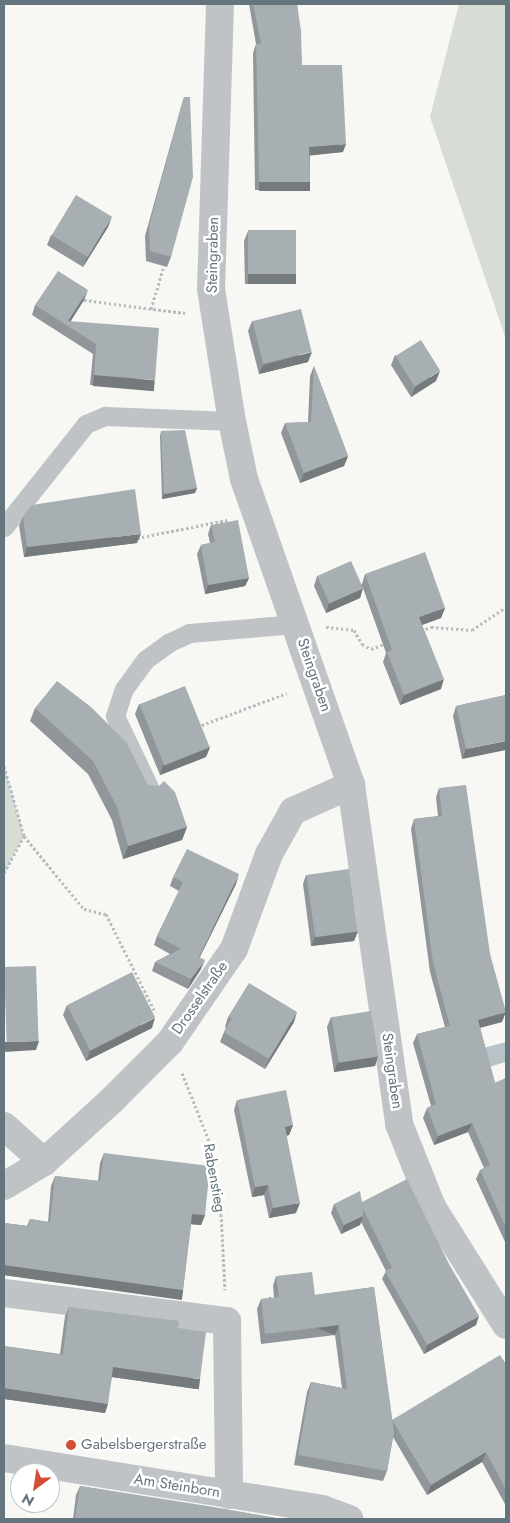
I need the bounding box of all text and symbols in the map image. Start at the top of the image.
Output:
street label: Steingraben [203,217,223,293]
street label: Steingraben [293,636,335,714]
street label: Drosselstraße [168,958,232,1038]
street label: Steingraben [378,1032,406,1110]
street label: Rabenstieg [199,1142,229,1214]
place label: Gabelsbergerstraße [81,1436,206,1454]
marker: Gabelsbergerstraße [65,1439,77,1451]
north arrow [10,1463,60,1513]
street label: Am Steinborn [133,1470,221,1502]
text: N [18,1489,38,1511]

